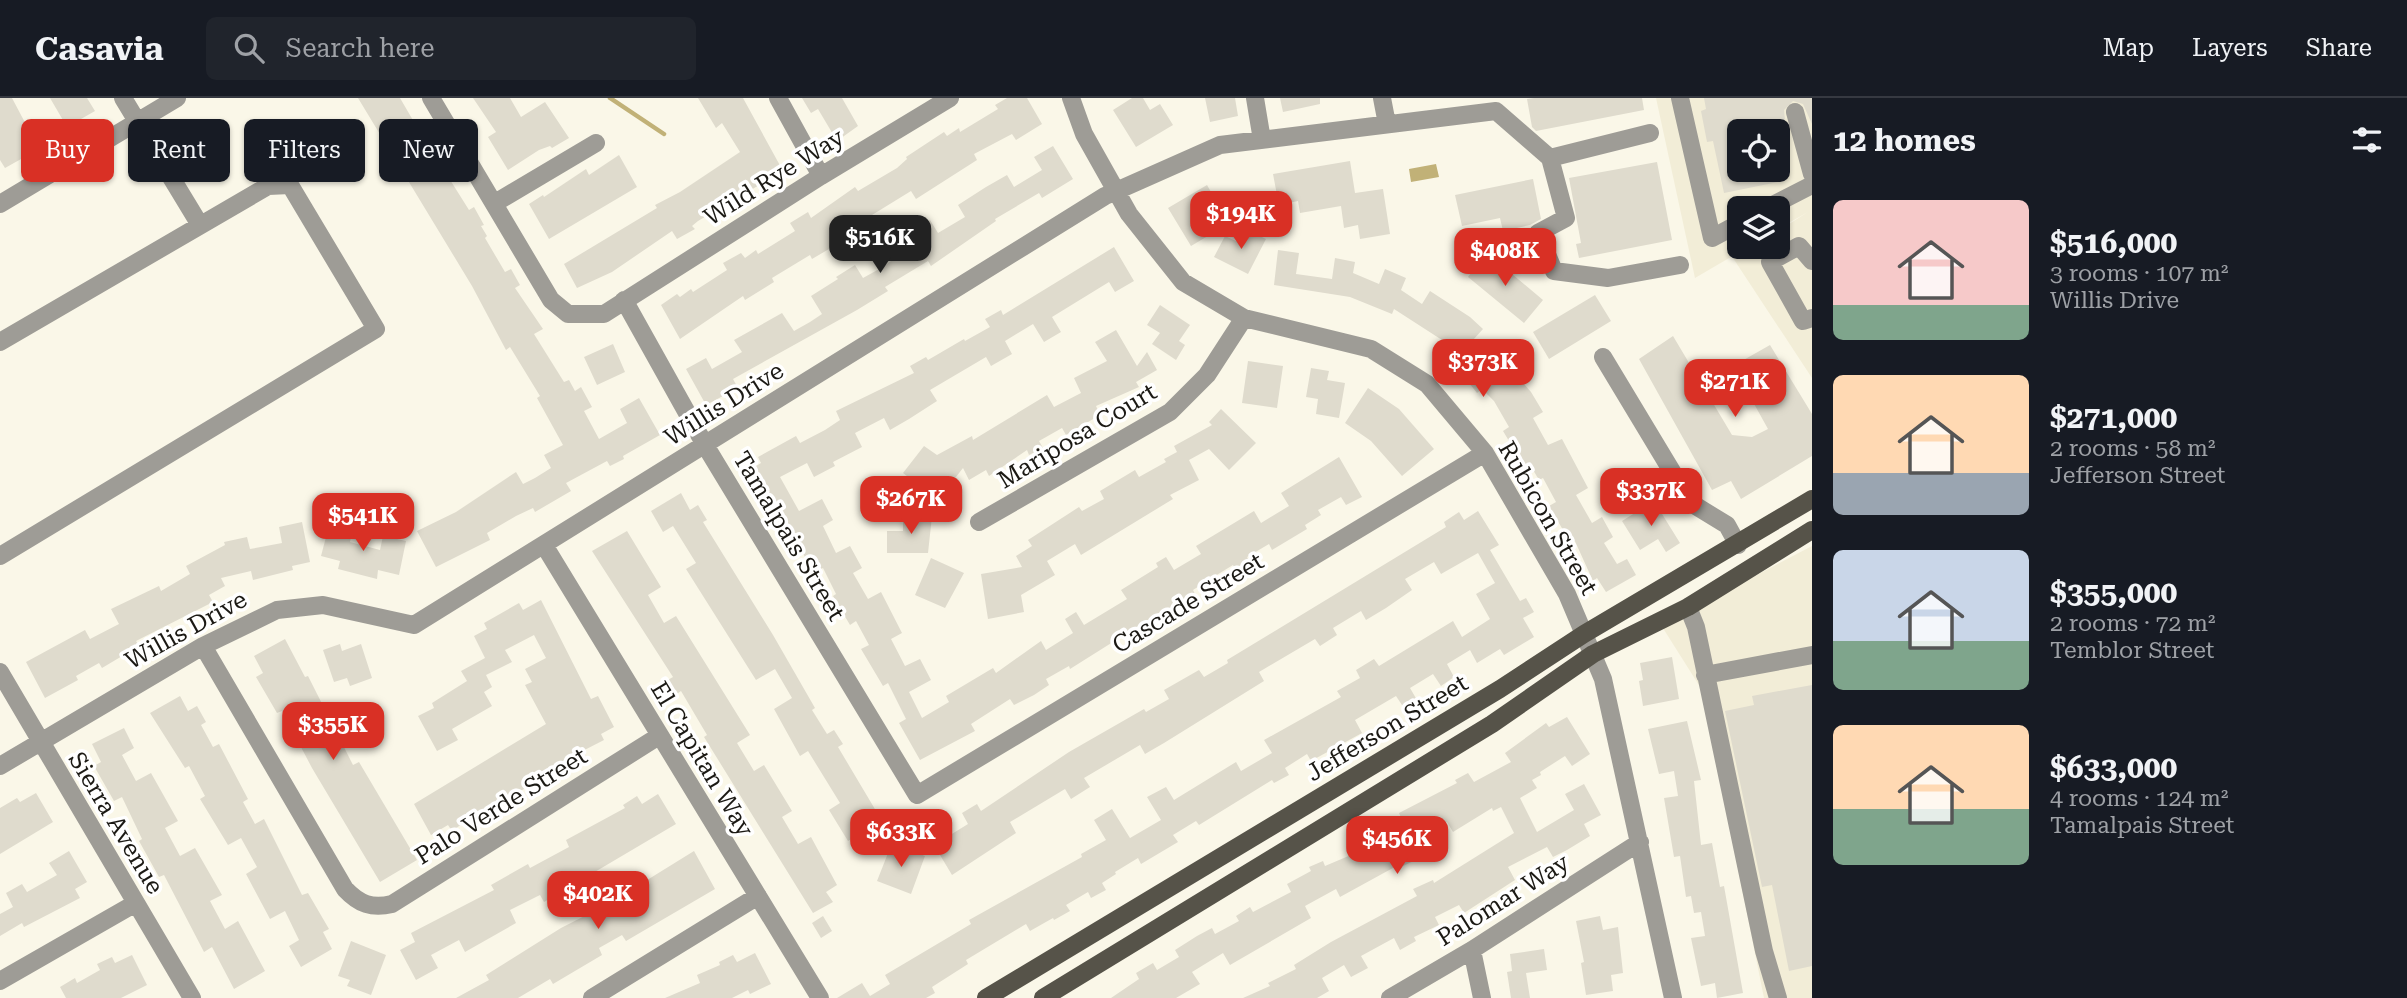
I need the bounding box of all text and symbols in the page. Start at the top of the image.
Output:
search box [206,17,696,80]
text: Casavia [35,29,164,68]
icon: search [230,29,268,67]
text: Search here [286,33,434,63]
text: Map [2103,34,2154,62]
text: Layers [2192,34,2268,62]
text: Share [2306,34,2372,62]
chip: Buy [21,119,114,182]
chip: Rent [128,119,230,182]
chip: Filters [244,119,365,182]
chip: New [379,119,478,182]
map controls [1727,119,1790,259]
button: locate [1727,119,1790,182]
icon: filters [2348,121,2386,159]
street label: Wild Rye Way [699,122,850,231]
text: 12 homes [1833,123,1976,158]
pin: $194K [1192,192,1290,251]
button: layers [1727,196,1790,259]
text: $194K [1206,200,1276,227]
pin: $516K [831,216,929,275]
text: $516K [845,224,915,251]
text: $516,000 [2050,225,2177,260]
pin: $408K [1456,228,1554,288]
icon: home [1889,228,1973,312]
text: $408K [1470,237,1540,264]
text: 3 rooms · 107 m² [2050,260,2228,287]
text: Willis Drive [2050,287,2179,314]
pin: $373K [1434,340,1532,399]
text: $373K [1448,348,1518,375]
street label: Willis Drive [659,356,789,452]
pin: $271K [1686,360,1784,419]
text: $271K [1700,368,1770,395]
street label: Mariposa Court [993,378,1161,494]
text: $271,000 [2050,400,2177,435]
icon: home [1889,403,1973,487]
text: 2 rooms · 58 m² [2050,435,2216,462]
street label: Rubicon Street [1493,436,1603,600]
street label: Tamalpais Street [727,446,851,626]
text: Jefferson Street [2050,462,2225,489]
pin: $337K [1602,468,1700,528]
pin: $267K [862,476,960,536]
text: $337K [1616,477,1686,504]
text: $267K [876,485,946,512]
pin: $541K [314,494,412,553]
text: $541K [328,502,398,529]
street label: Cascade Street [1107,547,1269,659]
text: $355,000 [2050,575,2177,610]
icon: home [1889,578,1973,662]
street label: Willis Drive [120,585,252,675]
text: 2 rooms · 72 m² [2050,610,2216,637]
text: Temblor Street [2050,637,2214,664]
street label: Jefferson Street [1301,669,1473,787]
street label: El Capitan Way [645,676,760,842]
pin: $355K [284,702,382,762]
text: $355K [298,711,368,738]
street label: Palo Verde Street [410,742,592,870]
street label: Sierra Avenue [63,747,169,899]
text: $633,000 [2050,750,2177,785]
icon: home [1889,753,1973,837]
text: 4 rooms · 124 m² [2050,785,2228,812]
pin: $633K [852,810,950,869]
text: Tamalpais Street [2050,812,2234,839]
pin: $456K [1348,816,1446,876]
text: $633K [866,818,936,845]
text: $456K [1362,825,1432,852]
street label: Palomar Way [1432,848,1575,952]
pin: $402K [549,872,647,931]
text: $402K [563,880,633,907]

